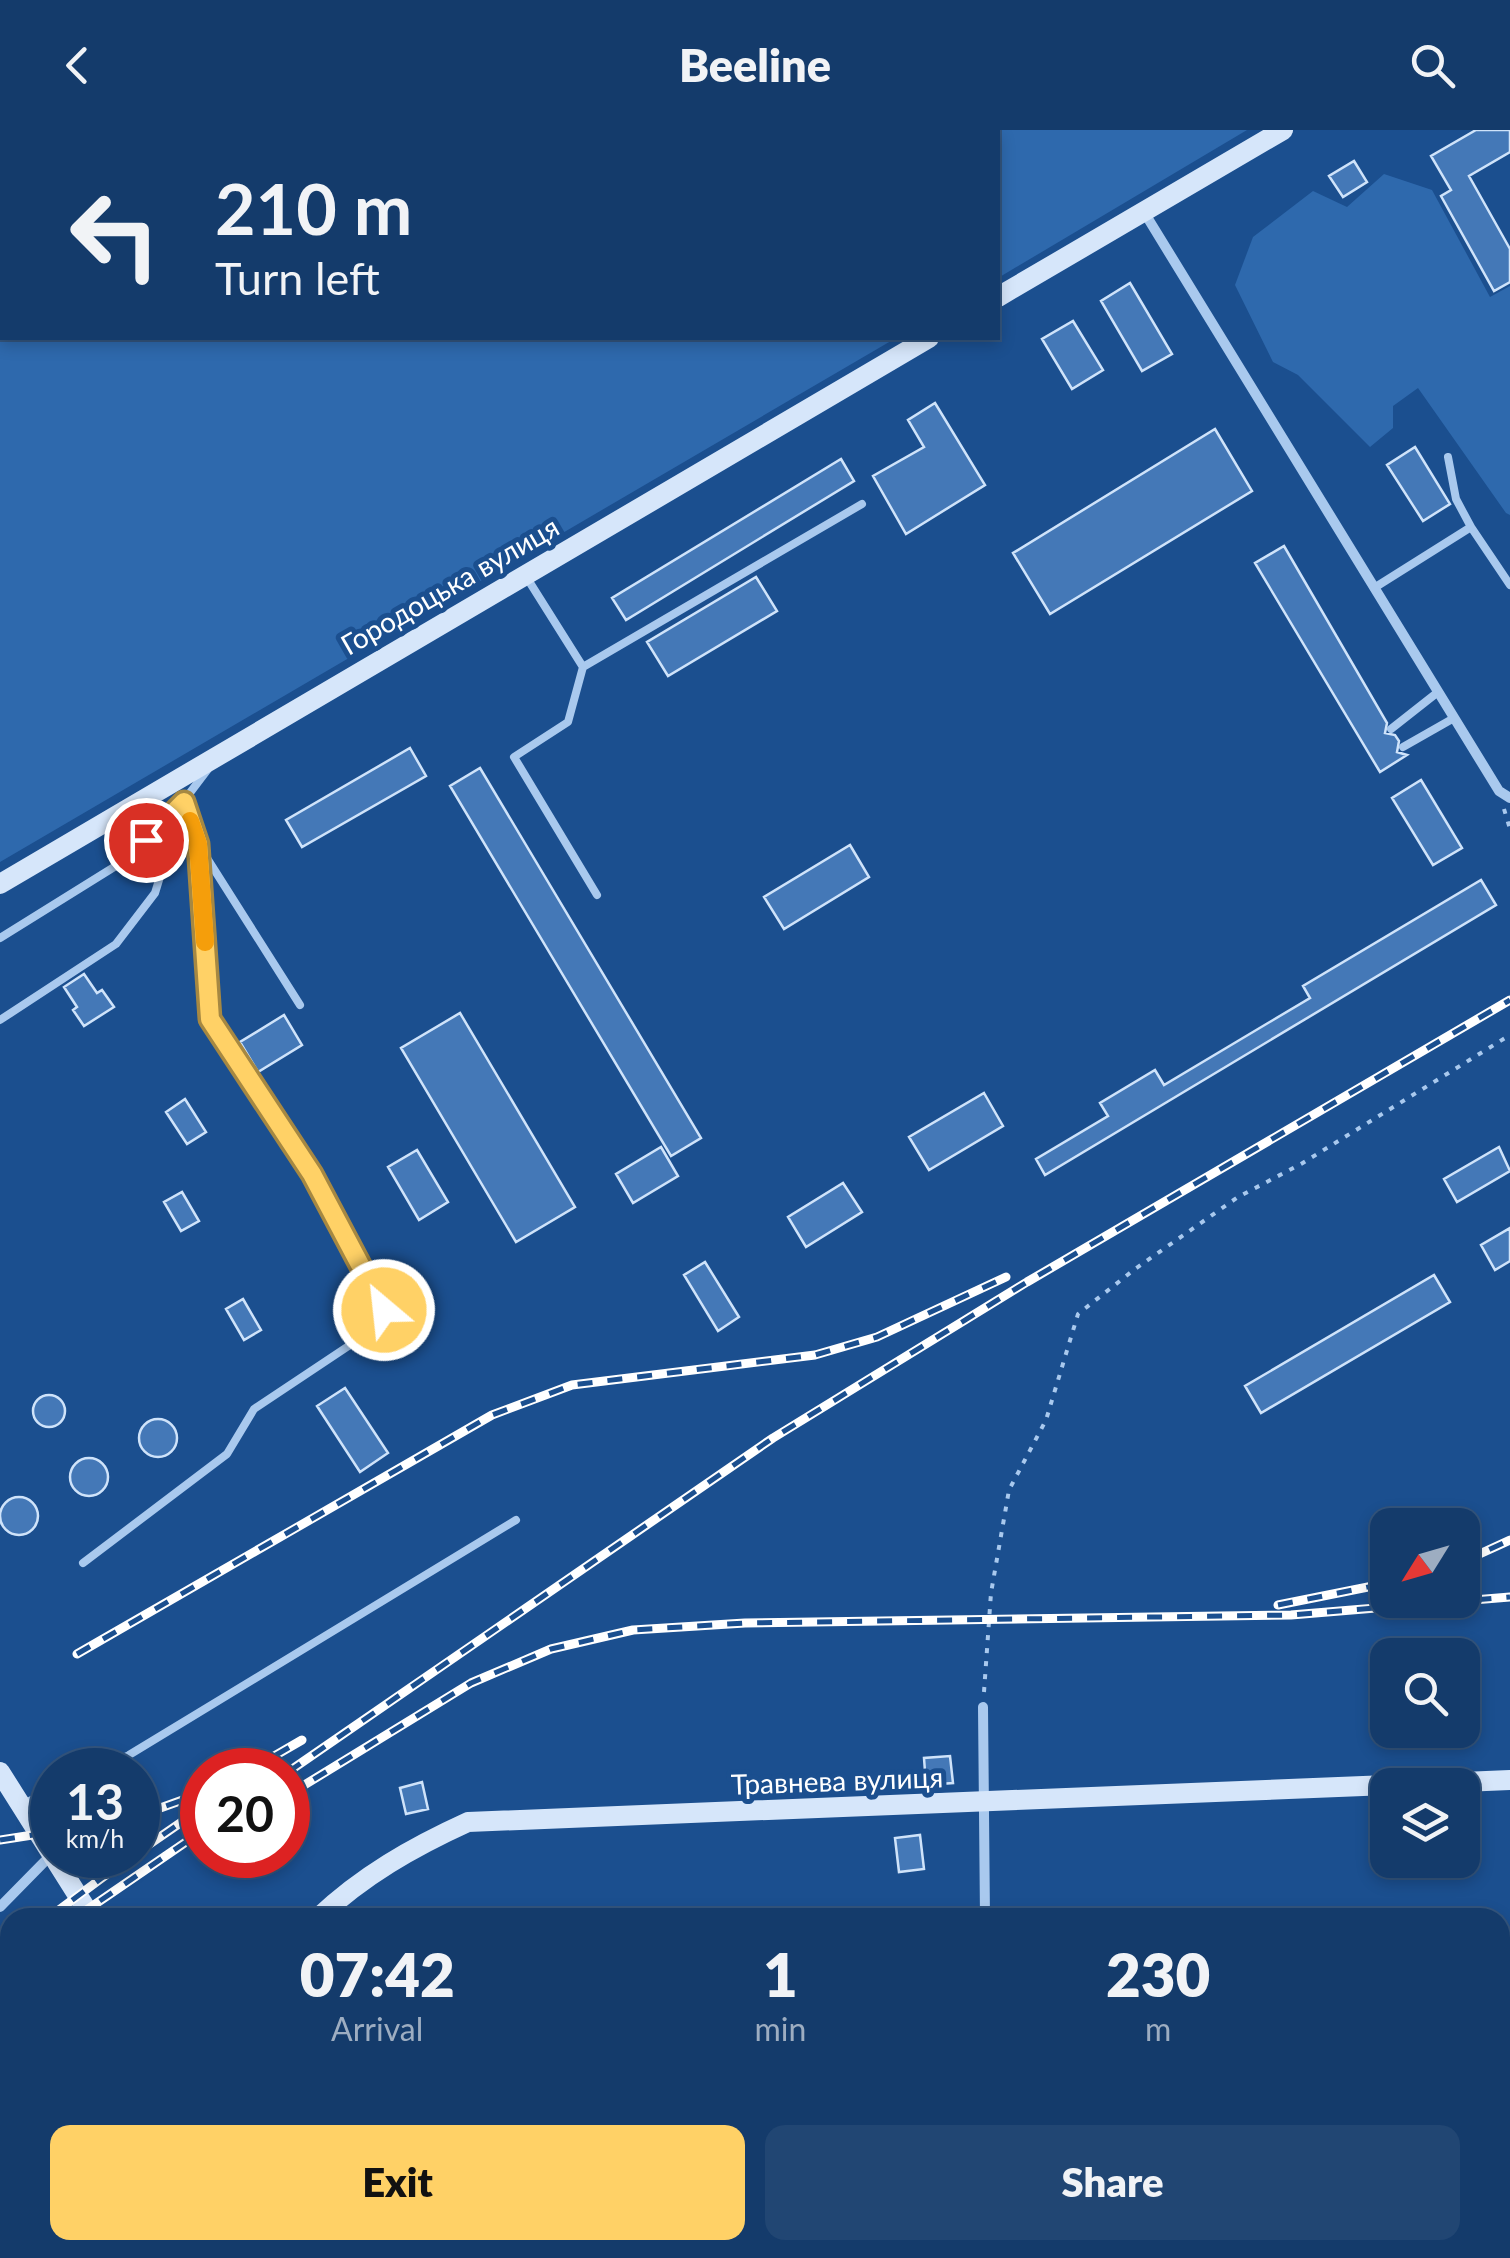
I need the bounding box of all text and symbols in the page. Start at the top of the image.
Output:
icon: back [50,38,105,93]
text: Beeline [679,38,831,92]
icon: search [1405,38,1460,93]
text: 210 m [215,166,412,250]
icon: left [50,170,180,300]
text: Turn left [215,251,380,305]
street label: Городоцька вулиця [335,509,564,661]
pin [104,798,189,883]
icon: arrive [119,813,174,868]
position arrow [332,1258,436,1362]
north arrow [1370,1508,1480,1618]
map controls [1370,1508,1480,1878]
button: search [1370,1638,1480,1748]
speed limit sign: 20 [180,1748,310,1878]
street label: Травнева вулиця [730,1759,944,1801]
button: layers [1370,1768,1480,1878]
text: 13 [66,1771,124,1831]
text: km/h [66,1823,124,1853]
text: 07:42 [300,1938,455,2010]
text: 1 [763,1938,798,2010]
text: 230 [1106,1938,1210,2010]
text: Arrival [331,2009,423,2048]
text: min [754,2009,806,2048]
text: m [1145,2009,1171,2048]
button: Exit [50,2125,745,2240]
button: Share [765,2125,1460,2240]

